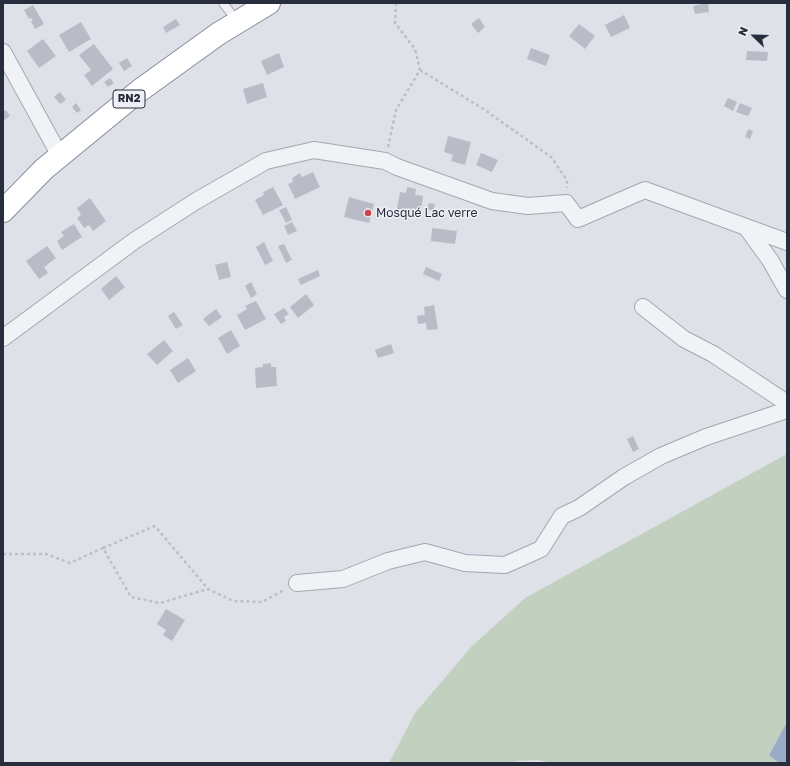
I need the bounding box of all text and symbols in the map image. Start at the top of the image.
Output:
north arrow [734,16,774,56]
text: N [735,25,750,38]
road number: RN2 [113,90,145,108]
place label: Mosqué Lac verre [376,206,477,220]
marker: Mosqué Lac verre [363,208,373,218]

